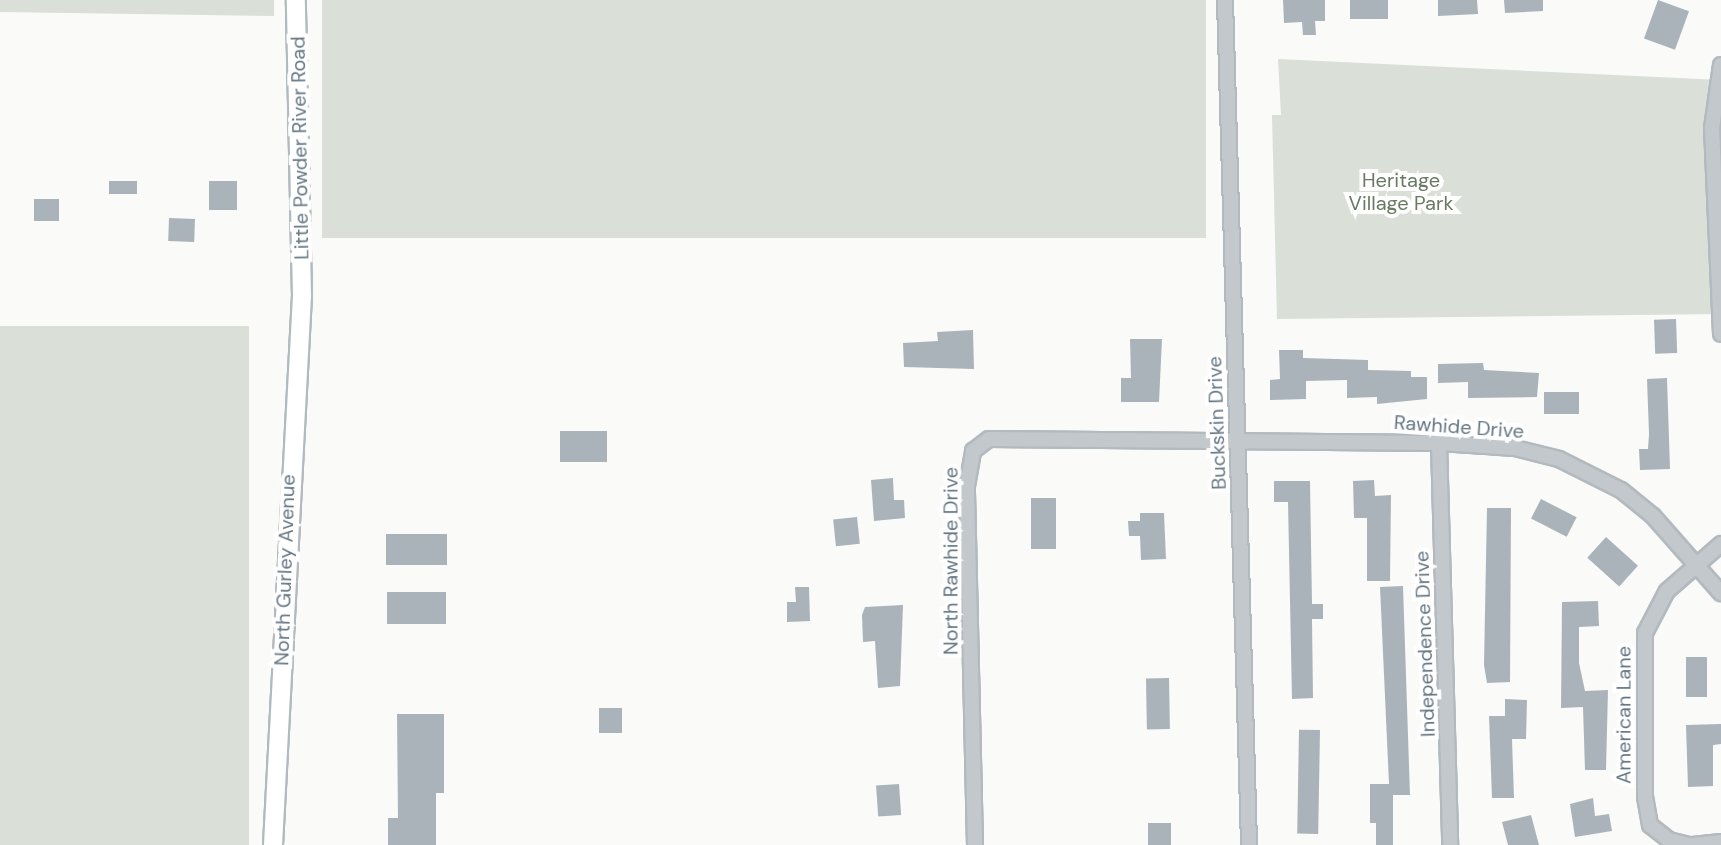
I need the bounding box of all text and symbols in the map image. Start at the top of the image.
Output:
street label: Little Powder River Road [286,36,314,260]
park label: Heritage Village Park [1349,168,1453,215]
street label: Buckskin Drive [1203,356,1231,490]
street label: Rawhide Drive [1393,410,1525,444]
street label: North Rawhide Drive [939,467,963,655]
street label: North Gurley Avenue [270,474,300,666]
street label: Independence Drive [1410,550,1440,738]
street label: American Lane [1612,646,1636,784]

